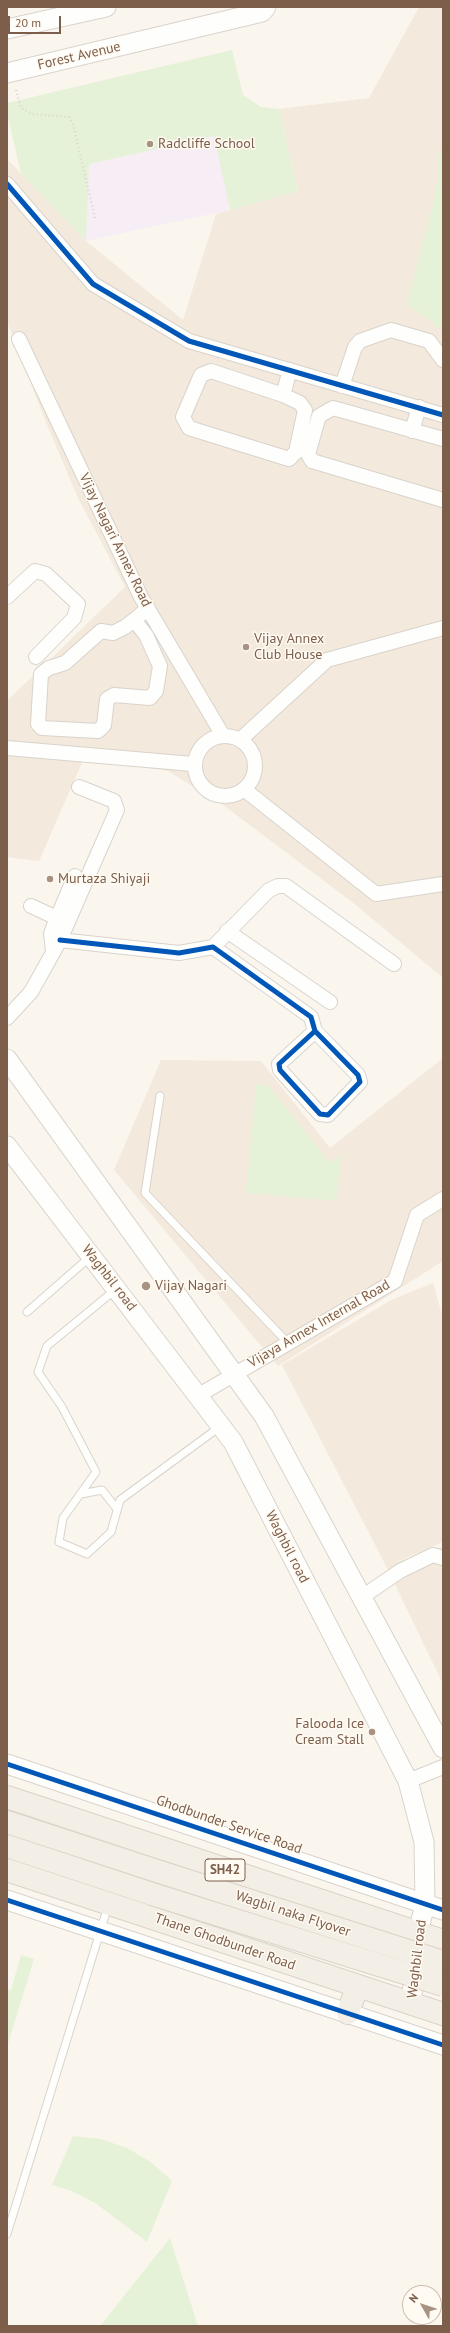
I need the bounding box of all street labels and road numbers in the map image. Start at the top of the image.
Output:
street label: Forest Avenue [36,38,122,74]
street label: Vijay Nagari Annex Road [75,470,155,610]
street label: Waghbil road [78,1242,140,1314]
street label: Vijaya Annex Internal Road [245,1276,393,1372]
street label: Waghbil road [262,1508,312,1586]
street label: Ghodbunder Service Road [154,1792,304,1858]
road number: SH42 [205,1859,245,1881]
street label: Wagbil naka Flyover [233,1887,353,1941]
street label: Thane Ghodbunder Road [152,1910,298,1974]
street label: Waghbil road [404,1919,430,1999]

